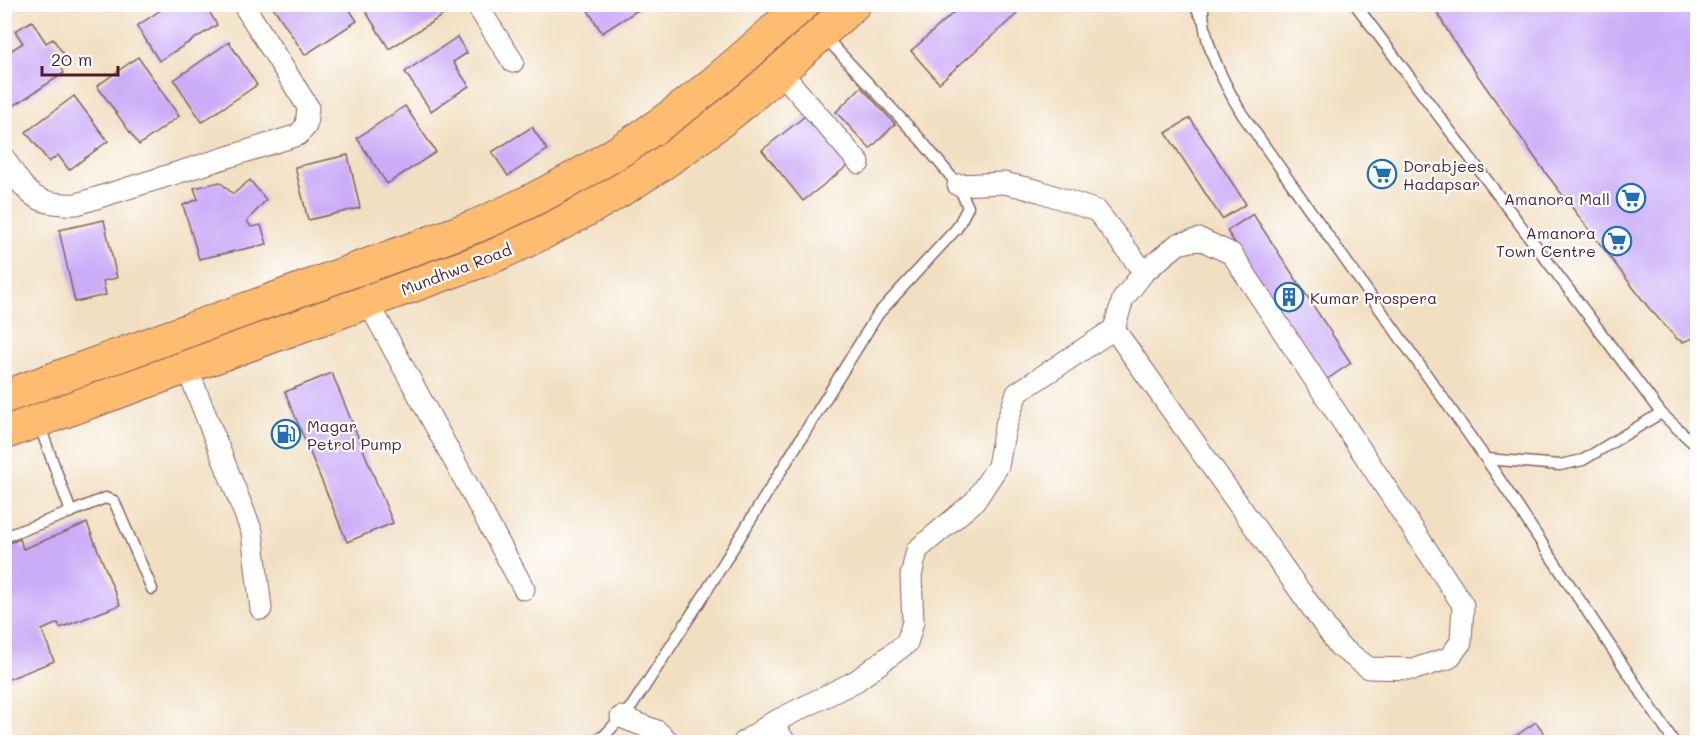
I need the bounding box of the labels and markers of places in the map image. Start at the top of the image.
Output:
place label: Dorabjees Hadapsar [1403,155,1485,194]
supermarket icon: Dorabjees Hadapsar [1366,158,1398,190]
supermarket icon: Amanora Mall [1615,182,1647,214]
place label: Amanora Mall [1504,188,1610,209]
place label: Amanora Town Centre [1496,222,1596,261]
supermarket icon: Amanora Town Centre [1601,225,1633,257]
building icon: Kumar Prospera [1273,281,1305,313]
place label: Kumar Prospera [1310,287,1437,308]
place label: Magar Petrol Pump [307,415,402,454]
fuel station icon: Magar Petrol Pump [270,418,302,450]

